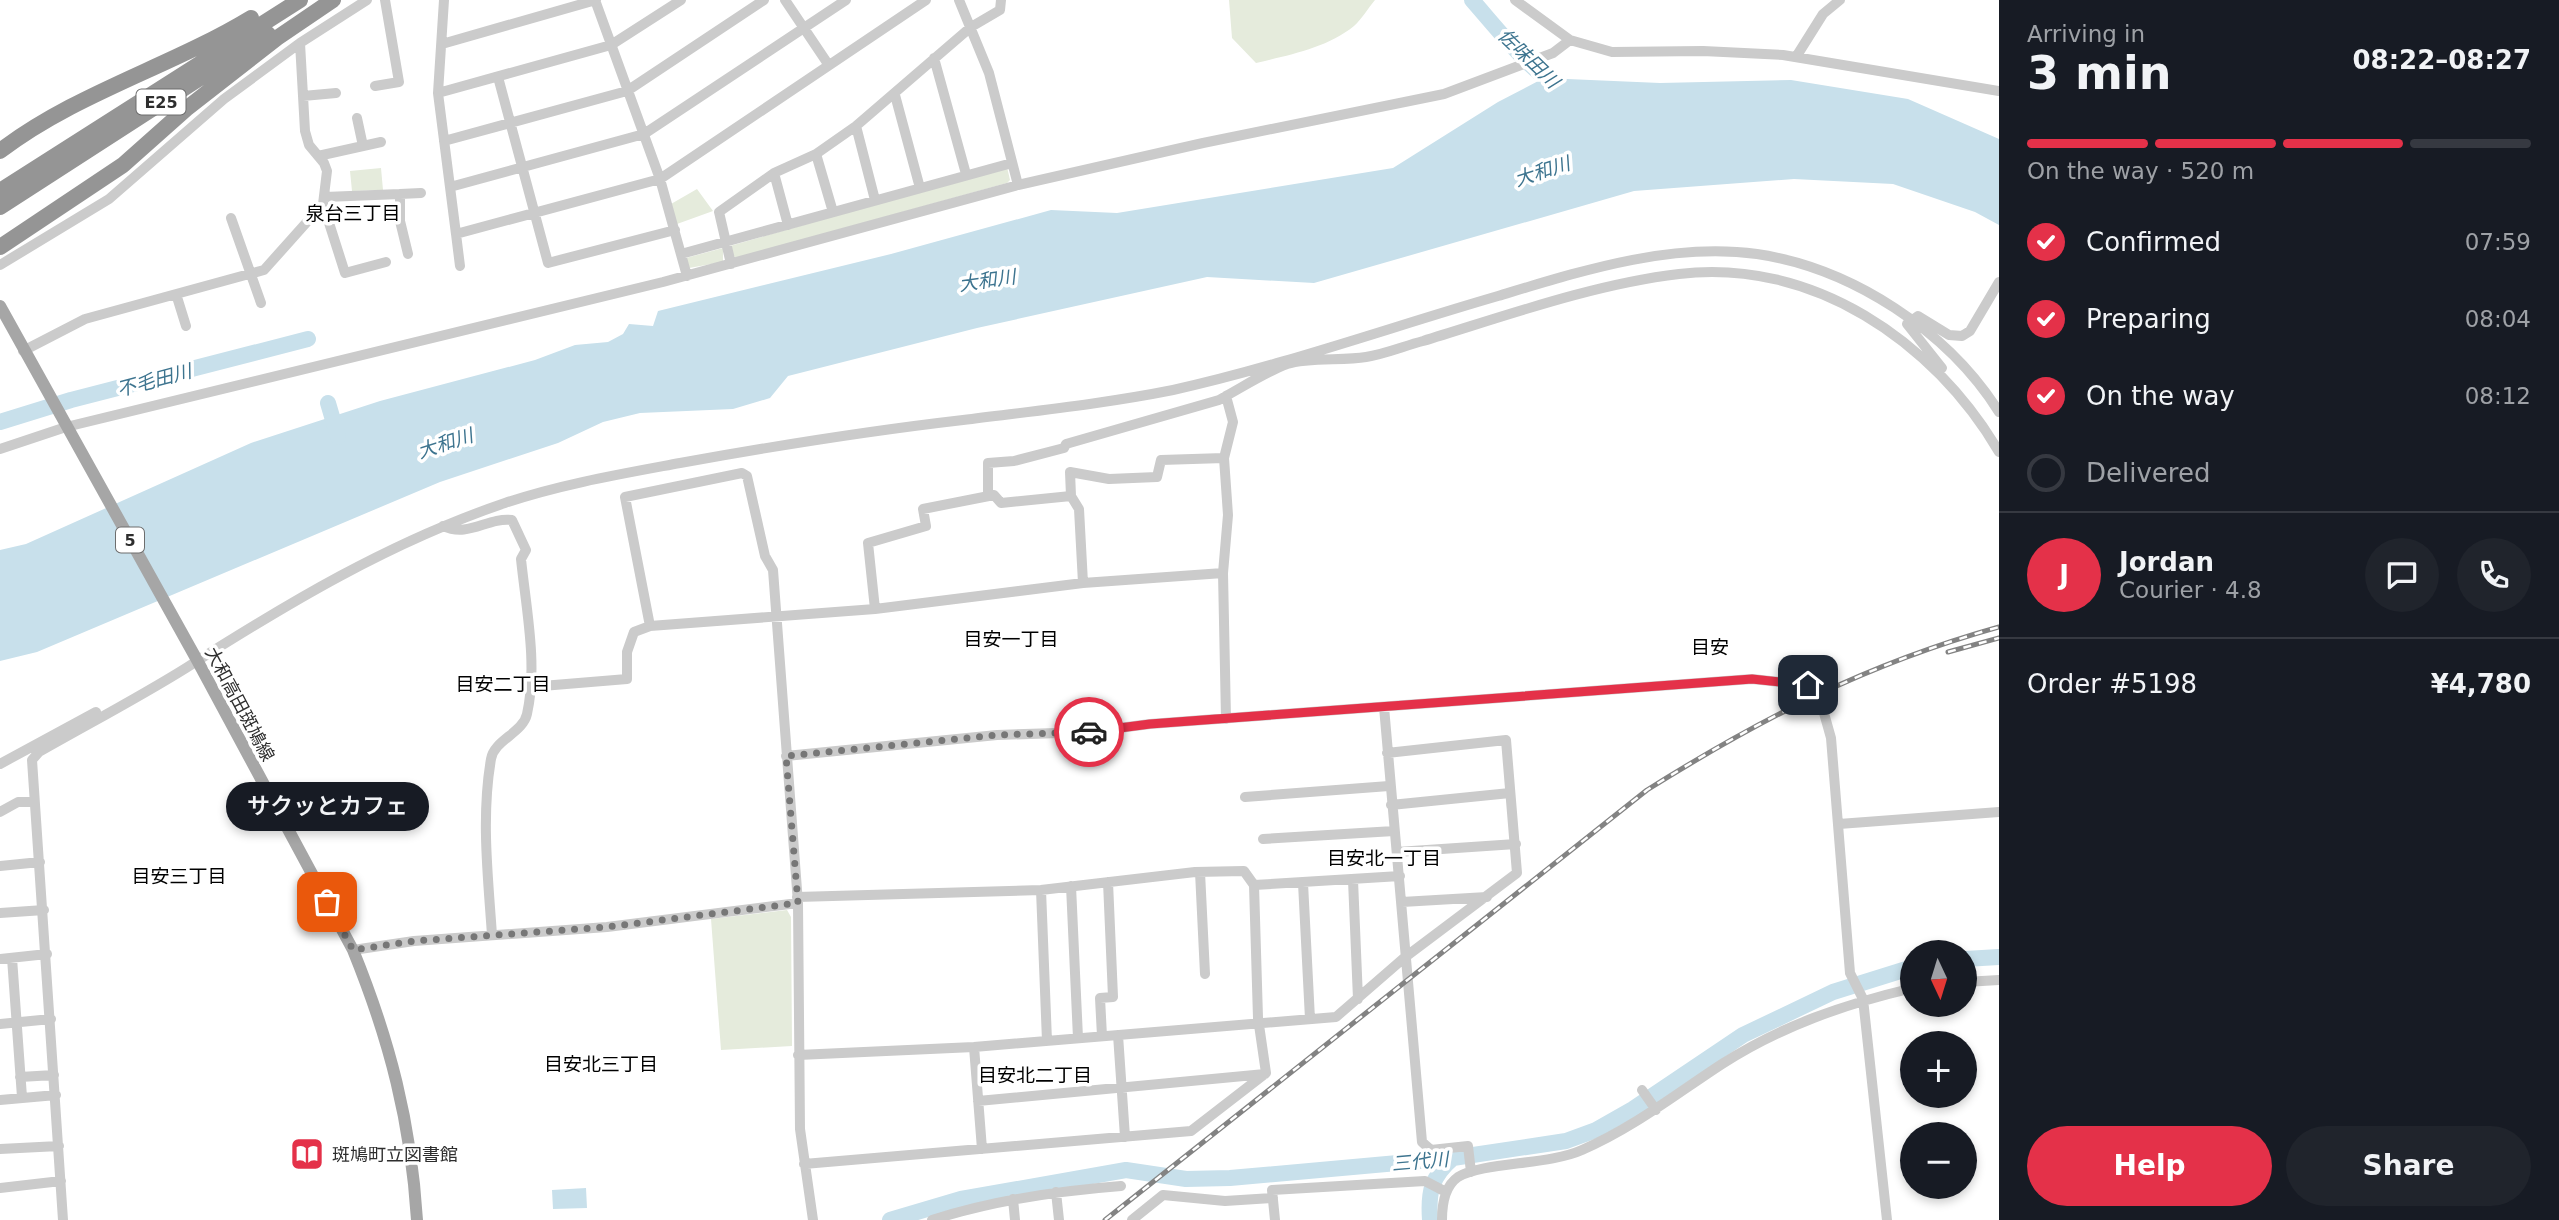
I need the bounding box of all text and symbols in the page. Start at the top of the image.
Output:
text: Arriving in [2027,21,2145,47]
water label: 佐味田川 [1494,24,1565,94]
text: 08:22–08:27 [2352,45,2531,75]
text: 3 min [2027,46,2171,100]
road number: E25 [136,90,186,114]
water label: 大和川 [1511,151,1574,190]
text: On the way · 520 m [2027,158,2254,184]
district label: 泉台三丁目 [305,202,401,224]
icon: check [2027,223,2065,261]
text: Confirmed [2086,227,2221,257]
text: 07:59 [2465,229,2531,255]
water label: 大和川 [957,265,1019,295]
icon: check [2027,300,2065,338]
text: Preparing [2086,304,2211,334]
text: 08:04 [2465,306,2531,332]
water label: 不毛田川 [114,359,195,400]
icon: check [2027,377,2065,415]
text: On the way [2086,381,2235,411]
text: 08:12 [2465,383,2531,409]
water label: 大和川 [414,423,477,462]
text: Delivered [2086,458,2210,488]
road number: 5 [116,527,144,552]
button: chat [2365,538,2439,612]
button: phone [2457,538,2531,612]
text: Jordan [2119,547,2214,577]
text: J [2059,560,2069,590]
text: Courier · 4.8 [2119,577,2262,603]
district label: 目安一丁目 [963,628,1059,650]
district label: 目安 [1691,636,1729,658]
street label: 大和高田斑鳩線 [201,643,279,765]
pin [1778,655,1838,715]
icon: home [1789,666,1827,704]
text: Order #5198 [2027,669,2197,699]
text: ¥4,780 [2431,669,2531,699]
district label: 目安二丁目 [455,673,551,695]
courier [1054,697,1124,767]
icon: car [1070,713,1108,751]
callout: サクッとカフェ [226,783,428,832]
text: サクッとカフェ [247,793,408,819]
district label: 目安北一丁目 [1327,847,1441,869]
district label: 目安三丁目 [131,865,227,887]
pin [297,872,357,932]
icon: bag [308,883,346,921]
north arrow [1900,940,1978,1017]
map controls [1900,940,1977,1199]
button: + [1900,1031,1977,1108]
district label: 目安北三丁目 [544,1053,658,1075]
district label: 目安北二丁目 [978,1064,1092,1086]
button: − [1900,1122,1977,1199]
button: Help [2027,1126,2272,1206]
button: Share [2286,1126,2531,1206]
library icon: 斑鳩町立図書館 [288,1135,326,1173]
place label: 斑鳩町立図書館 [332,1144,458,1165]
water label: 三代川 [1391,1147,1451,1174]

